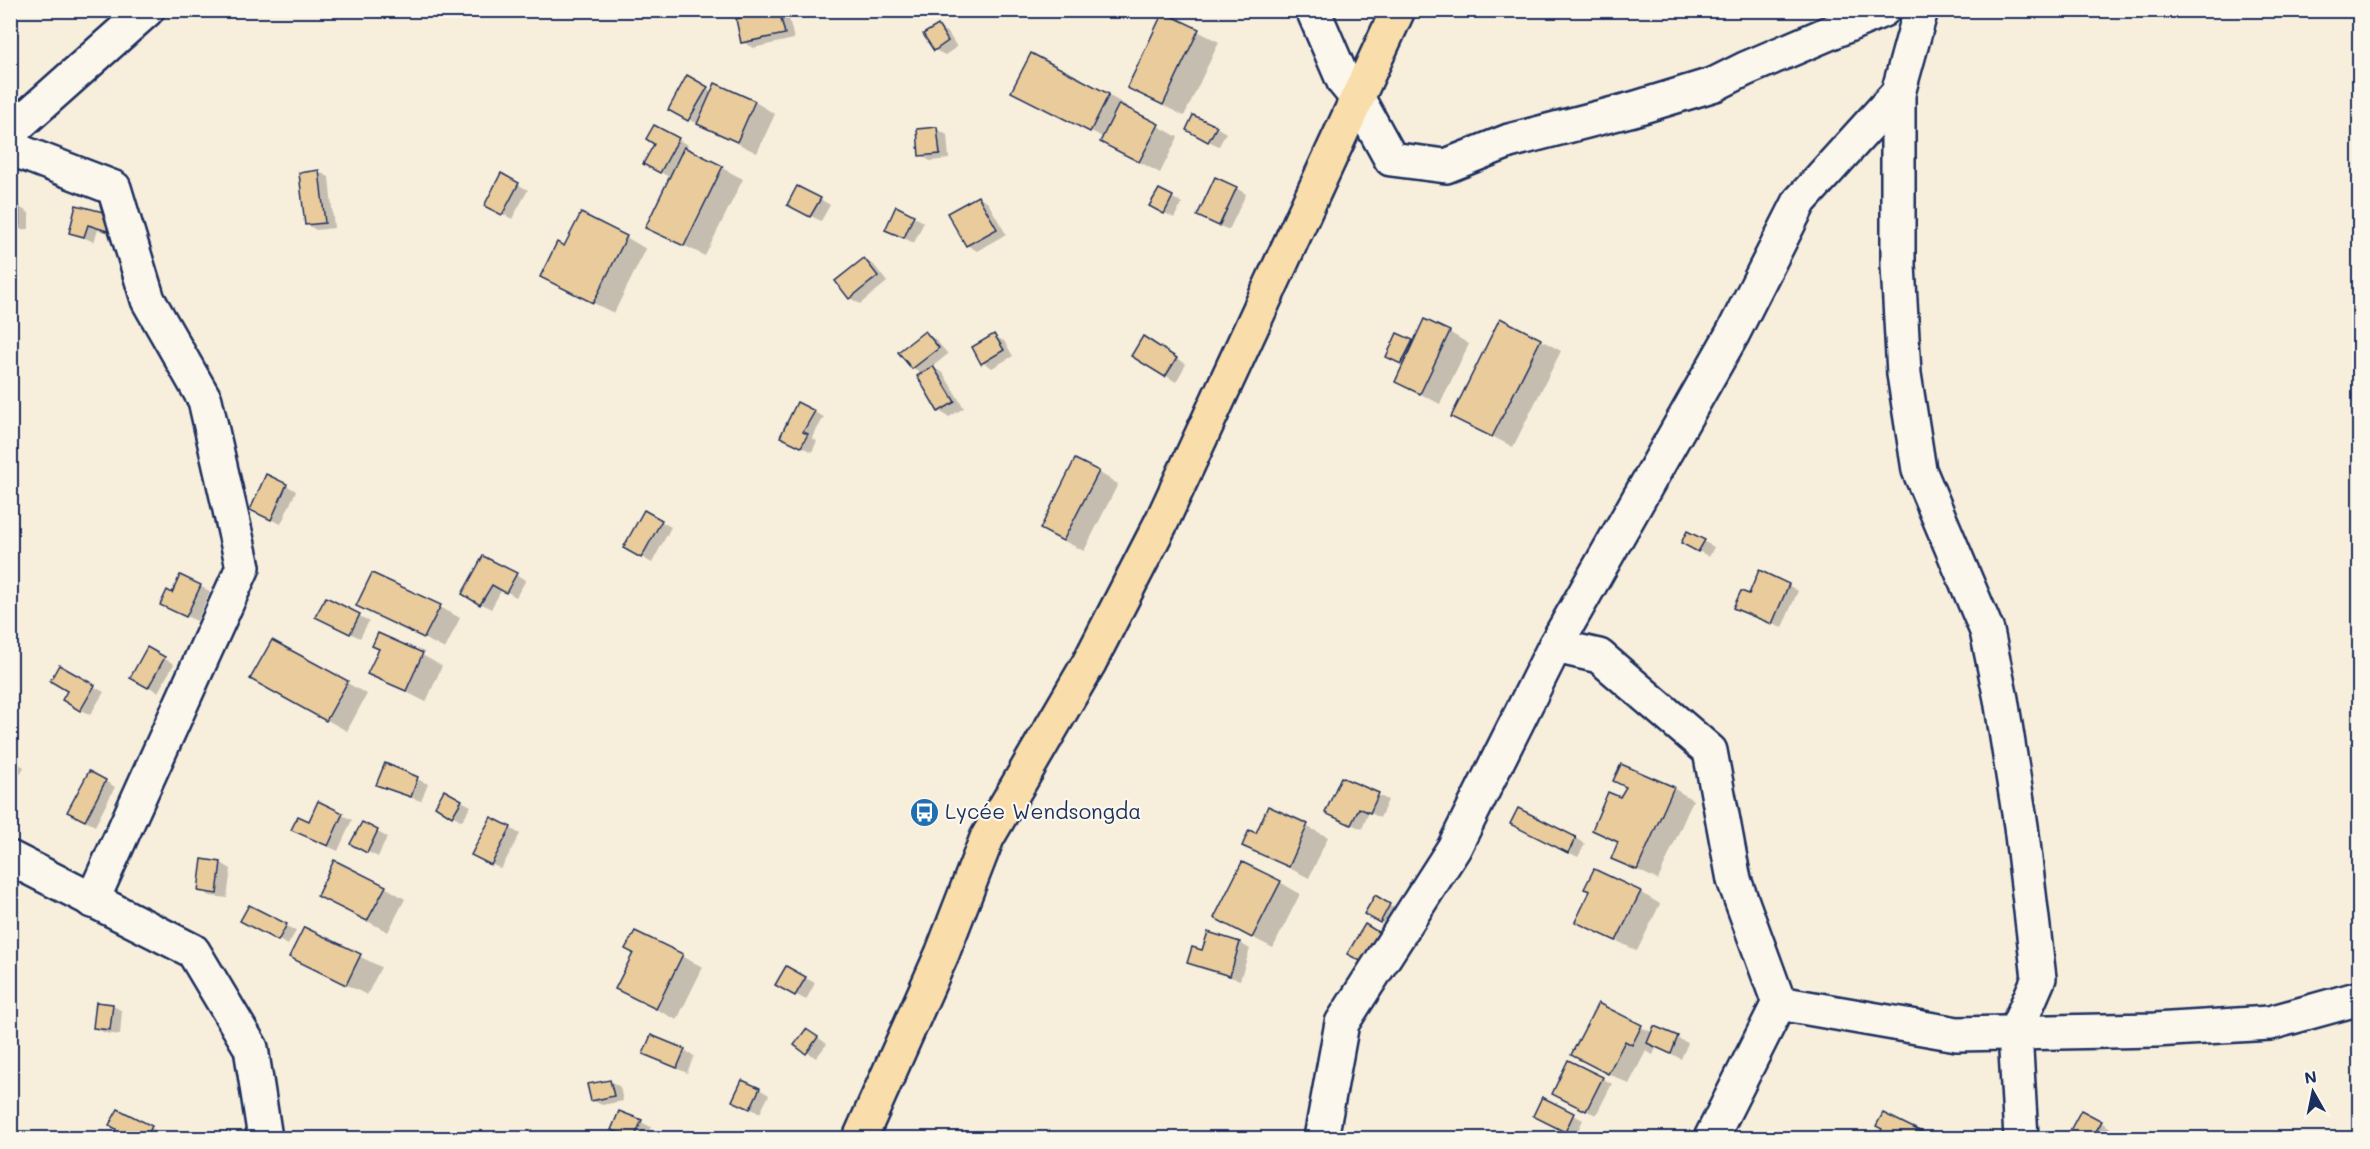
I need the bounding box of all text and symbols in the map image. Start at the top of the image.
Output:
bus stop icon: Lycée Wendsongda [908,796,940,828]
place label: Lycée Wendsongda [945,797,1141,824]
north arrow [2283,1062,2343,1122]
text: N [2303,1065,2318,1088]

